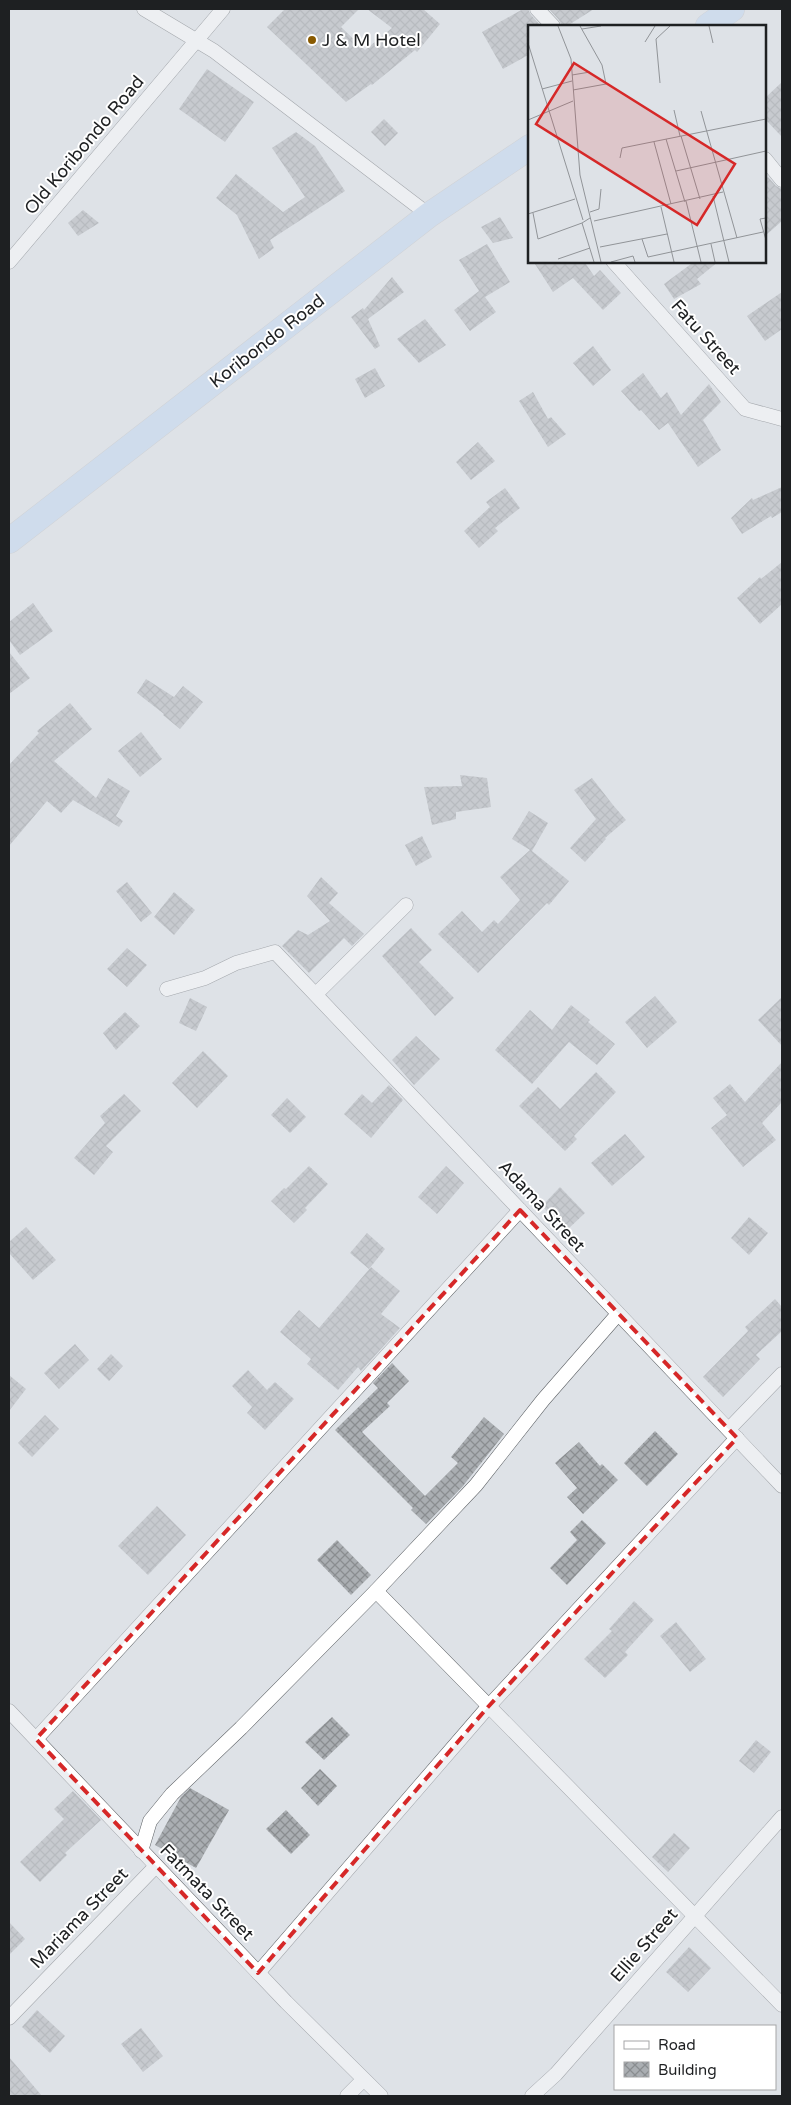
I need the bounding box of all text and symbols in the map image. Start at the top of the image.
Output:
inset map [528,25,766,262]
place label: J & M Hotel [322,29,421,51]
marker: J & M Hotel [306,34,318,46]
street label: Old Koribondo Road [19,71,149,219]
street label: Koribondo Road [205,289,329,393]
street label: Fatu Street [667,295,746,379]
street label: Adama Street [494,1156,590,1257]
street label: Fatmata Street [155,1839,259,1945]
street label: Mariama Street [25,1863,133,1973]
street label: Ellie Street [606,1903,682,1987]
legend [614,2025,776,2090]
text: Road [658,2036,696,2054]
text: Building [658,2061,717,2079]

